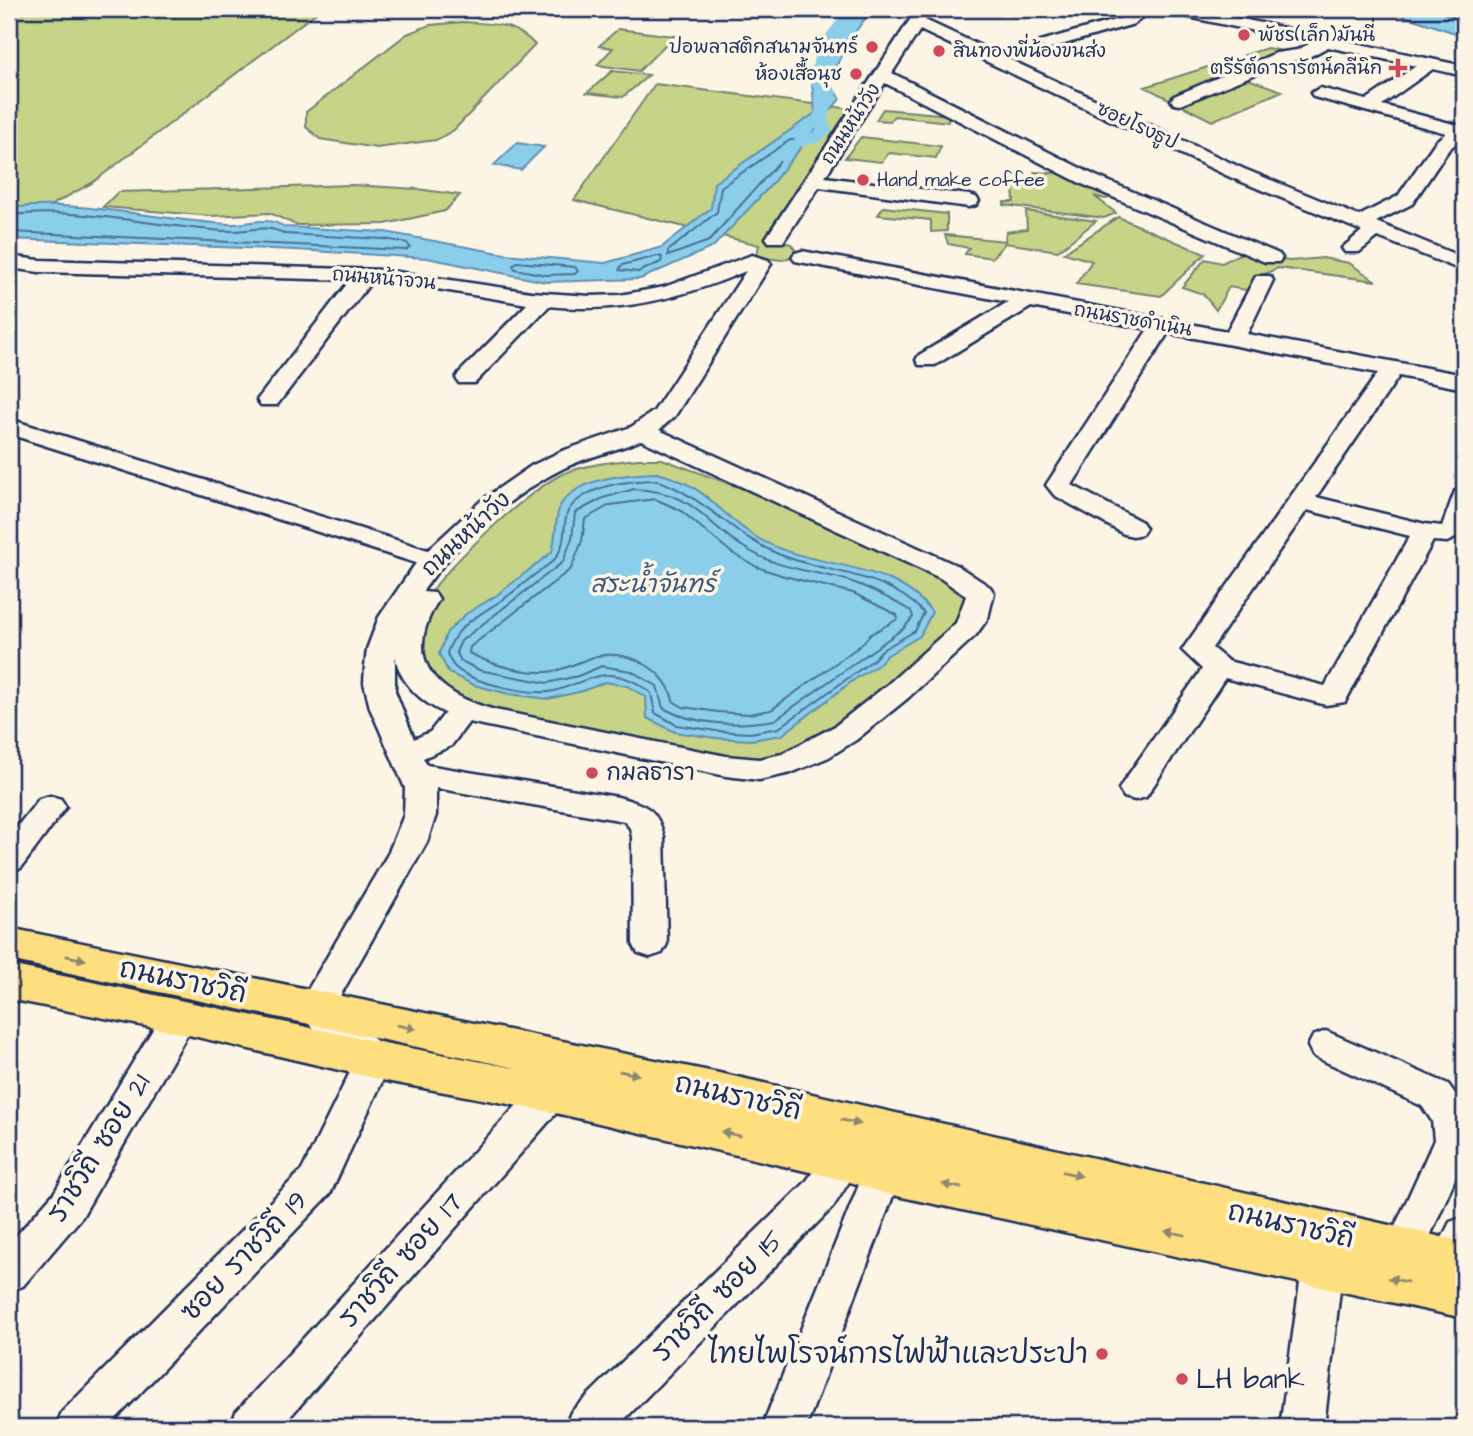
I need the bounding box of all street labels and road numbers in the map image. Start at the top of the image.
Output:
street label: ถนนหน้าวัง [815,78,887,170]
street label: ซอยโรงธูป [1092,95,1182,157]
street label: ถนนหน้าจวน [331,261,437,297]
street label: ถนนราชดำเนิน [1072,296,1194,344]
street label: ถนนหน้าวัง [414,484,518,584]
street label: ถนนราชวิถี [116,948,250,1014]
street label: ถนนราชวิถี [671,1063,805,1131]
street label: ราชวิถี ซอย 21 [38,1066,160,1230]
street label: ซอย ราชวิถี 19 [172,1182,316,1330]
street label: ราชวิถี ซอย 17 [330,1184,472,1336]
street label: ถนนราชวิถี [1224,1191,1358,1259]
street label: ราชวิถี ซอย 15 [643,1221,793,1371]

